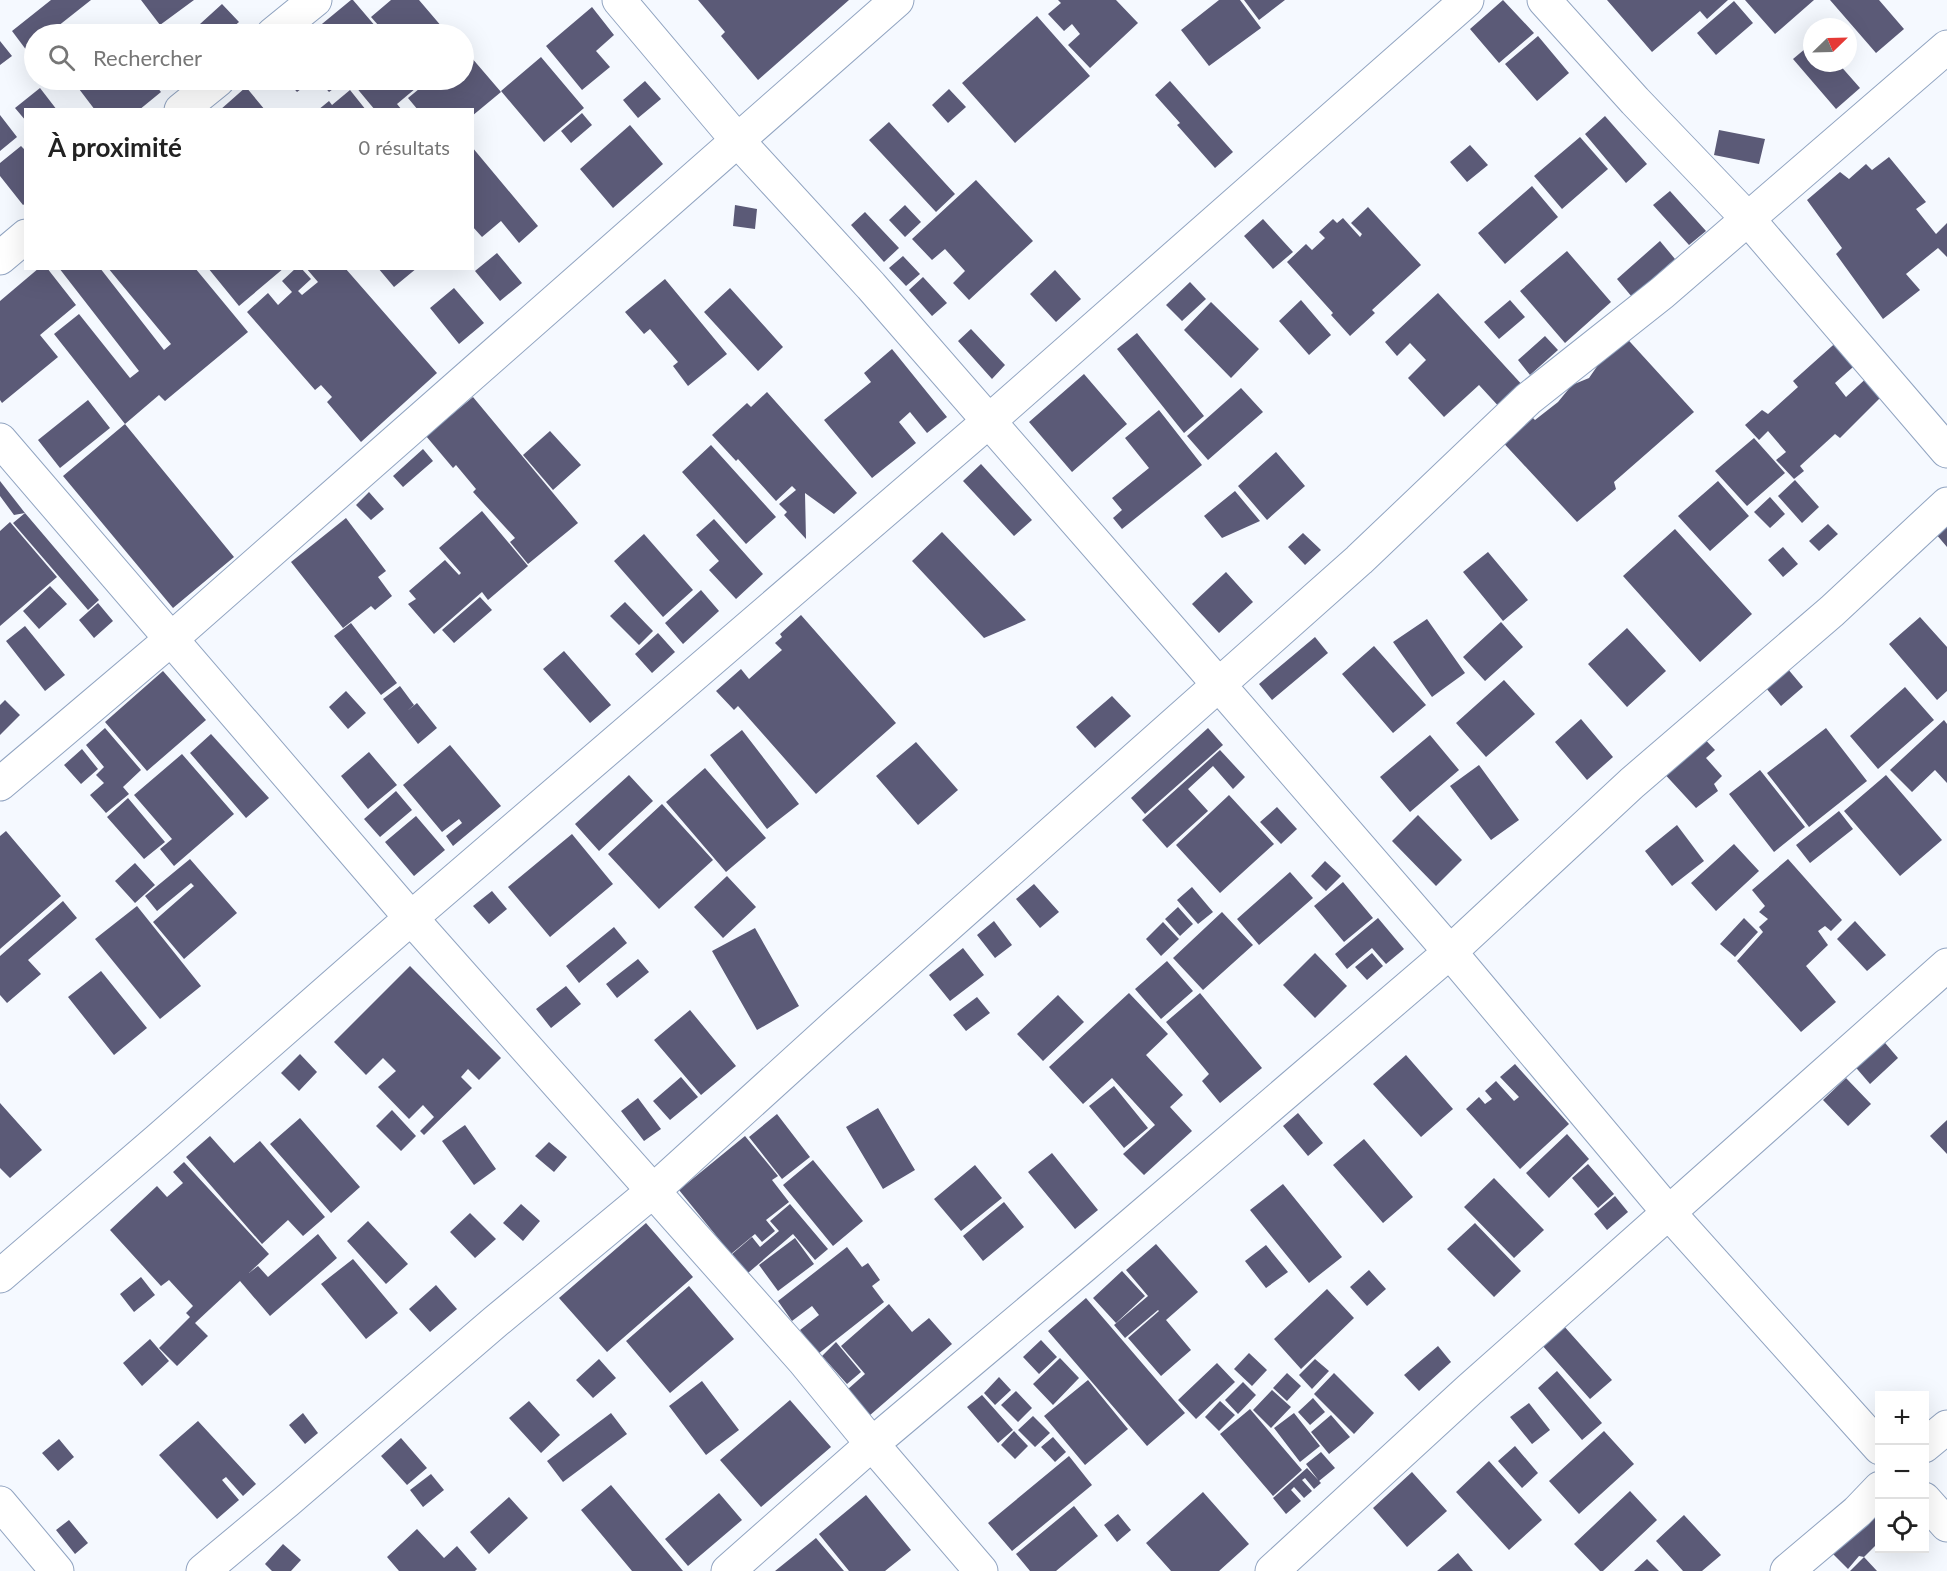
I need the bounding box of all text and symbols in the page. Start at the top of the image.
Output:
north arrow [1803,18,1857,72]
search box [24,24,474,90]
icon: search [45,41,78,74]
text: Rechercher [93,44,202,71]
text: À proximité [48,131,182,163]
text: 0 résultats [359,135,450,159]
map controls [1875,1391,1929,1553]
button: + [1875,1391,1929,1445]
button: − [1875,1445,1929,1499]
button: locate [1875,1499,1929,1553]

